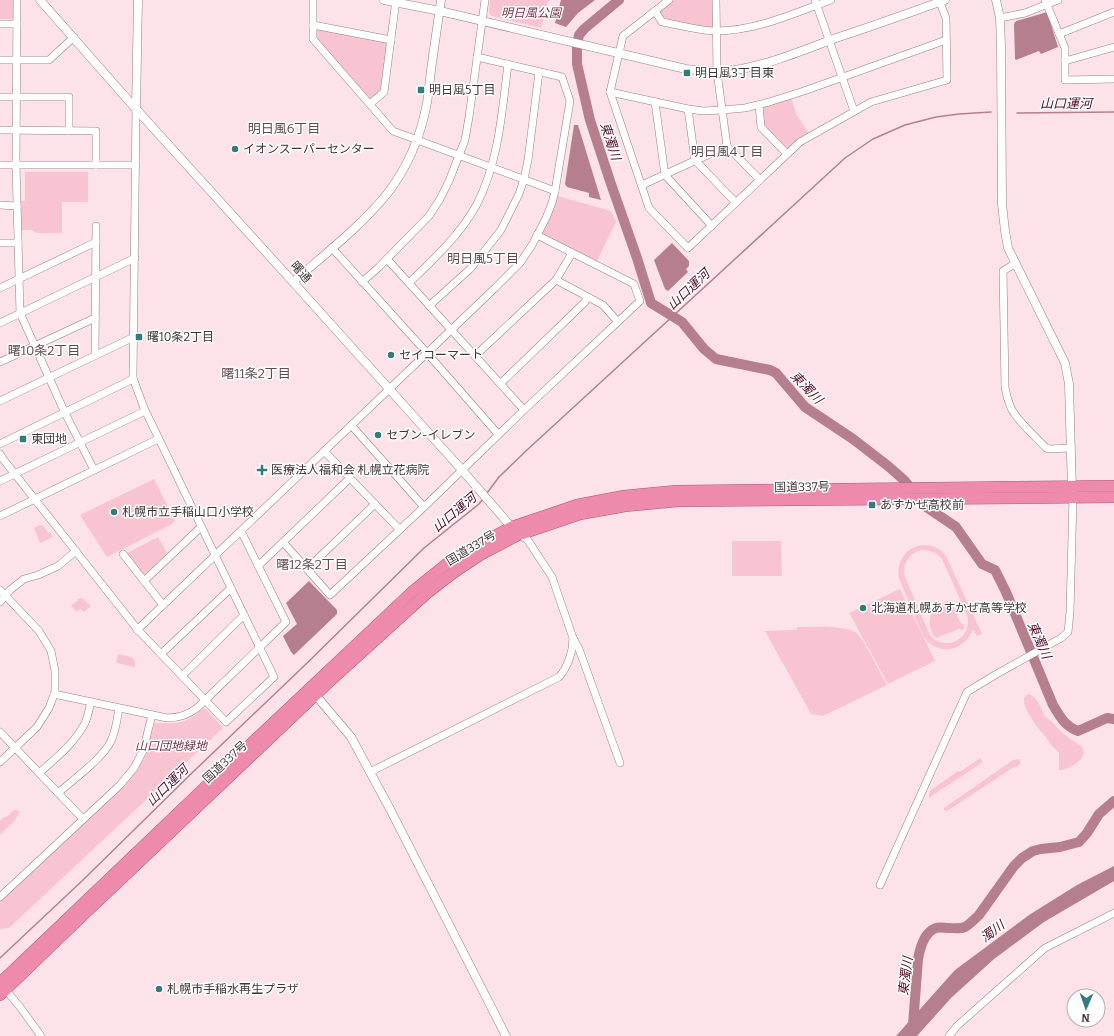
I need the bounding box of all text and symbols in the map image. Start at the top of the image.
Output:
park label: 明日風公園 [501,6,563,20]
place label: 明日風3丁目東 [695,66,774,80]
marker: 明日風3丁目東 [682,68,692,78]
place label: 明日風5丁目 [429,83,495,97]
marker: 明日風5丁目 [416,85,426,95]
water label: 山口運河 [1040,96,1095,111]
water label: 東濁川 [597,120,624,164]
district label: 明日風6丁目 [248,121,320,136]
place label: イオンスーパーセンター [243,142,375,156]
marker: イオンスーパーセンター [230,144,240,154]
district label: 明日風4丁目 [691,144,763,159]
district label: 明日風5丁目 [447,251,519,266]
street label: 曙通 [288,258,314,286]
water label: 山口運河 [664,264,715,313]
place label: 曙10条2丁目 [147,330,214,344]
marker: 曙10条2丁目 [134,332,144,342]
district label: 曙10条2丁目 [8,343,80,358]
place label: セイコーマート [399,348,483,362]
marker: セイコーマート [386,350,396,360]
district label: 曙11条2丁目 [221,366,291,381]
water label: 東濁川 [788,368,827,408]
place label: セブン-イレブン [386,428,476,442]
marker: セブン-イレブン [373,430,383,440]
place label: 東団地 [31,432,67,446]
marker: 東団地 [18,434,28,444]
place label: 医療法人福和会 札幌立花病院 [271,463,429,477]
marker: 医療法人福和会 札幌立花病院 [256,464,268,476]
street label: 国道337号 [774,480,830,494]
water label: 山口運河 [430,488,481,535]
place label: あすかぜ高校前 [880,498,964,512]
marker: あすかぜ高校前 [867,500,877,510]
place label: 札幌市立手稲山口小学校 [122,505,254,519]
marker: 札幌市立手稲山口小学校 [109,507,119,517]
street label: 国道337号 [444,528,498,568]
district label: 曙12条2丁目 [276,557,348,572]
place label: 北海道札幌あすかぜ高等学校 [871,601,1027,615]
marker: 北海道札幌あすかぜ高等学校 [858,603,868,613]
water label: 東濁川 [1025,619,1055,663]
street label: 国道337号 [200,738,250,786]
park label: 山口団地緑地 [135,739,209,753]
water label: 山口運河 [143,760,193,809]
water label: 濁川 [977,916,1009,945]
water label: 東濁川 [896,954,916,996]
place label: 札幌市手稲水再生プラザ [167,982,299,996]
marker: 札幌市手稲水再生プラザ [154,984,164,994]
north arrow [1066,988,1106,1028]
text: N [1081,1011,1090,1024]

